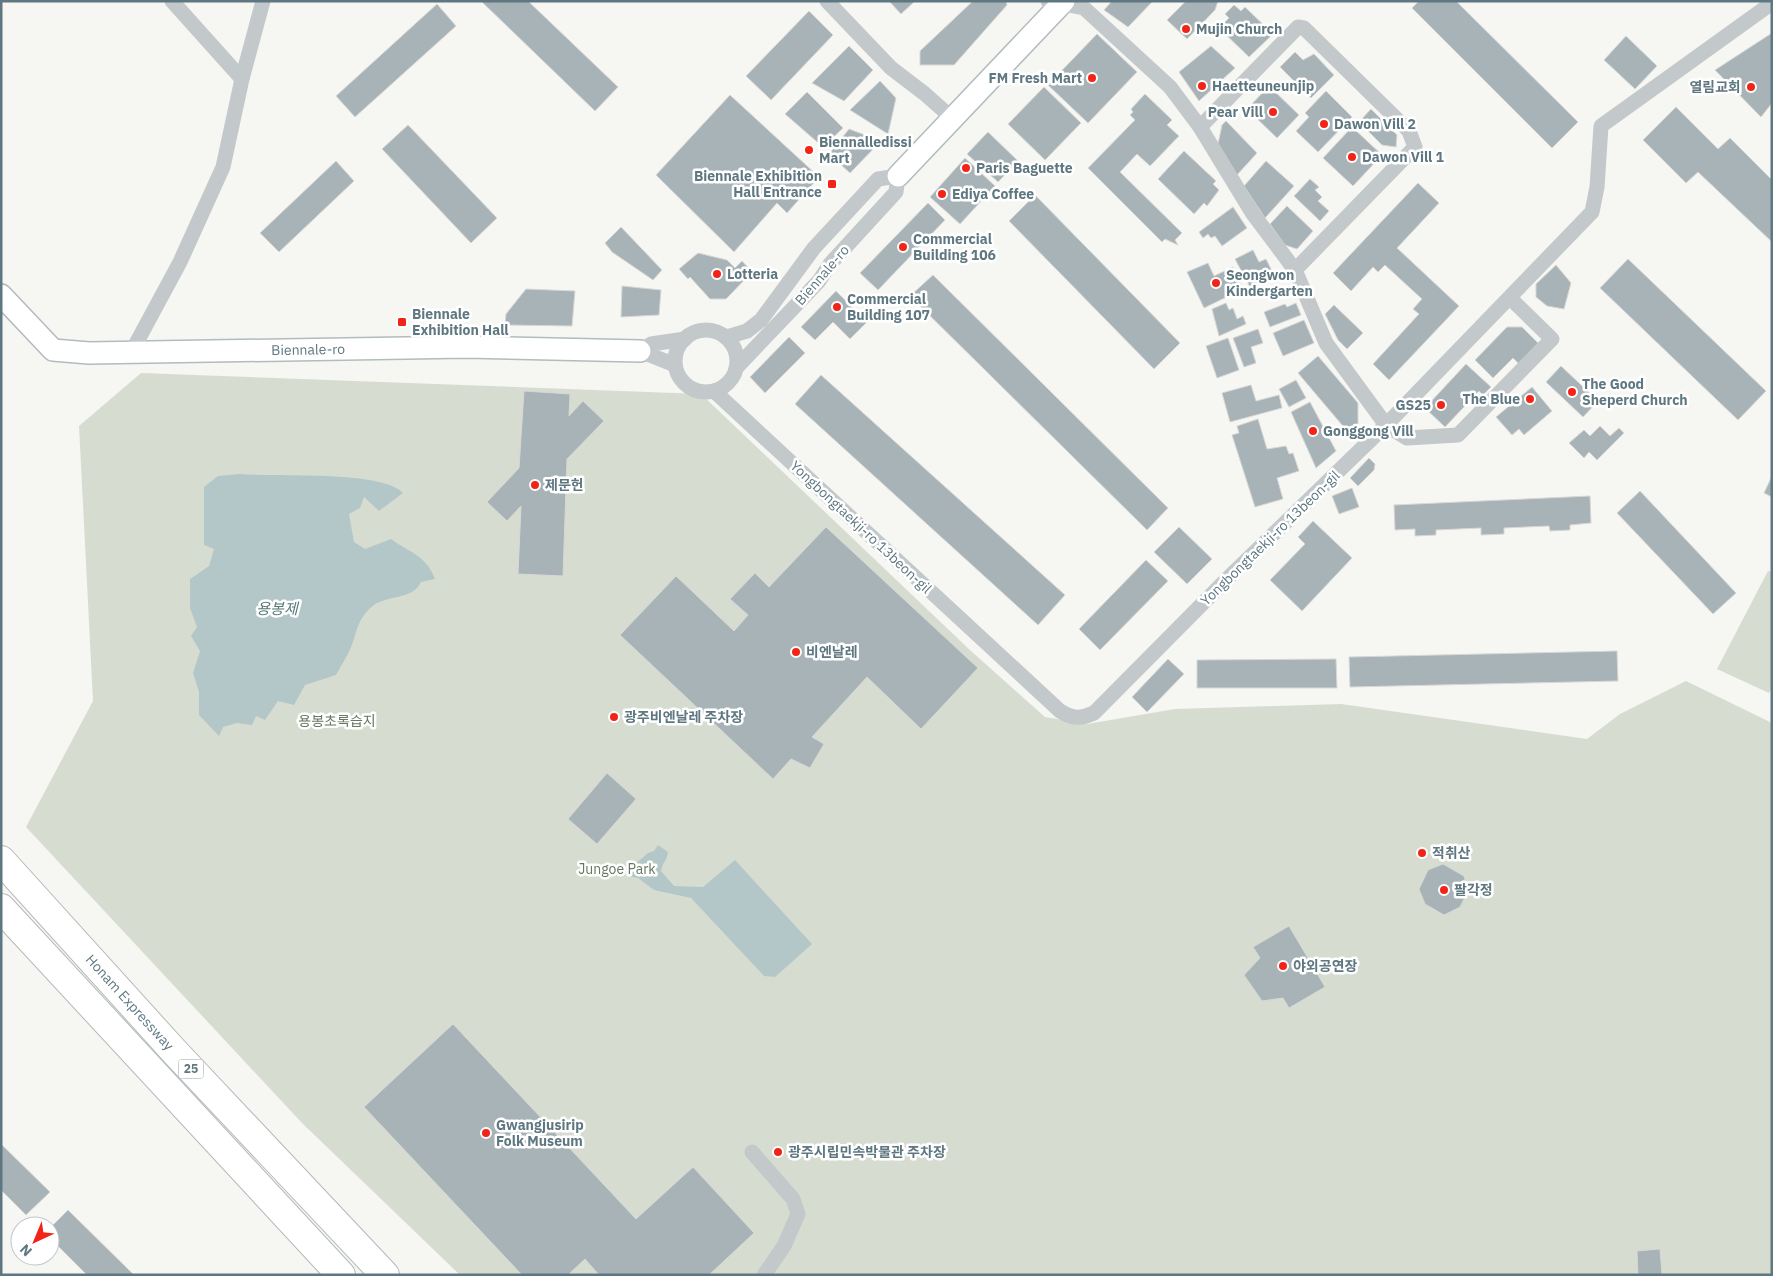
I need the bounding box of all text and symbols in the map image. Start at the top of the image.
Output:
place label: Mujin Church [1196,20,1282,38]
marker: Mujin Church [1180,23,1192,35]
place label: FM Fresh Mart [989,69,1082,87]
marker: FM Fresh Mart [1086,72,1098,84]
place label: Haetteuneunjip [1212,77,1314,95]
place label: 열림교회 [1689,78,1741,96]
marker: Haetteuneunjip [1196,80,1208,92]
marker: 열림교회 [1745,81,1757,93]
place label: Pear Vill [1208,103,1263,121]
marker: Pear Vill [1267,106,1279,118]
place label: Dawon Vill 2 [1334,115,1416,133]
marker: Dawon Vill 2 [1318,118,1330,130]
place label: Biennalledissi Mart [819,133,912,167]
marker: Biennalledissi Mart [803,144,815,156]
place label: Dawon Vill 1 [1362,148,1445,166]
marker: Dawon Vill 1 [1346,151,1358,163]
place label: Paris Baguette [976,159,1073,177]
marker: Paris Baguette [960,162,972,174]
place label: Biennale Exhibition Hall Entrance [694,167,822,201]
marker: Biennale Exhibition Hall Entrance [826,178,838,190]
place label: Ediya Coffee [952,185,1034,203]
marker: Ediya Coffee [936,188,948,200]
place label: Commercial Building 106 [913,230,996,264]
street label: Biennale-ro [791,241,853,309]
marker: Commercial Building 106 [897,241,909,253]
place label: Lotteria [727,265,778,283]
place label: Seongwon Kindergarten [1226,266,1313,300]
marker: Lotteria [711,268,723,280]
marker: Seongwon Kindergarten [1210,277,1222,289]
place label: Commercial Building 107 [847,290,930,324]
marker: Commercial Building 107 [831,301,843,313]
place label: Biennale Exhibition Hall [412,305,509,339]
marker: Biennale Exhibition Hall [396,316,408,328]
street label: Biennale-ro [271,340,345,359]
place label: The Good Sheperd Church [1582,375,1688,409]
marker: The Good Sheperd Church [1566,386,1578,398]
place label: The Blue [1463,390,1520,408]
marker: The Blue [1524,393,1536,405]
place label: GS25 [1395,396,1431,414]
marker: GS25 [1435,399,1447,411]
place label: Gonggong Vill [1323,422,1414,440]
marker: Gonggong Vill [1307,425,1319,437]
street label: Yongbongtaekji-ro 13beon-gil [786,457,936,597]
street label: Yongbongtaekji-ro 13beon-gil [1196,466,1344,609]
place label: 제문헌 [545,476,584,494]
marker: 제문헌 [529,479,541,491]
water label: 용봉제 [256,599,300,618]
place label: 비엔날레 [806,643,858,661]
marker: 비엔날레 [790,646,802,658]
place label: 광주비엔날레 주차장 [624,708,743,726]
marker: 광주비엔날레 주차장 [608,711,620,723]
park label: 용봉초록습지 [298,712,376,730]
place label: 적취산 [1432,844,1471,862]
marker: 적취산 [1416,847,1428,859]
park label: Jungoe Park [578,860,656,878]
place label: 팔각정 [1454,881,1493,899]
marker: 팔각정 [1438,884,1450,896]
street label: Honam Expressway [82,951,178,1054]
place label: 야외공연장 [1293,957,1358,975]
marker: 야외공연장 [1277,960,1289,972]
road number: 25 [178,1060,204,1078]
place label: Gwangjusirip Folk Museum [496,1116,584,1150]
marker: Gwangjusirip Folk Museum [480,1127,492,1139]
place label: 광주시립민속박물관 주차장 [788,1143,946,1161]
marker: 광주시립민속박물관 주차장 [772,1146,784,1158]
north arrow [10,1216,60,1266]
text: N [16,1240,36,1260]

